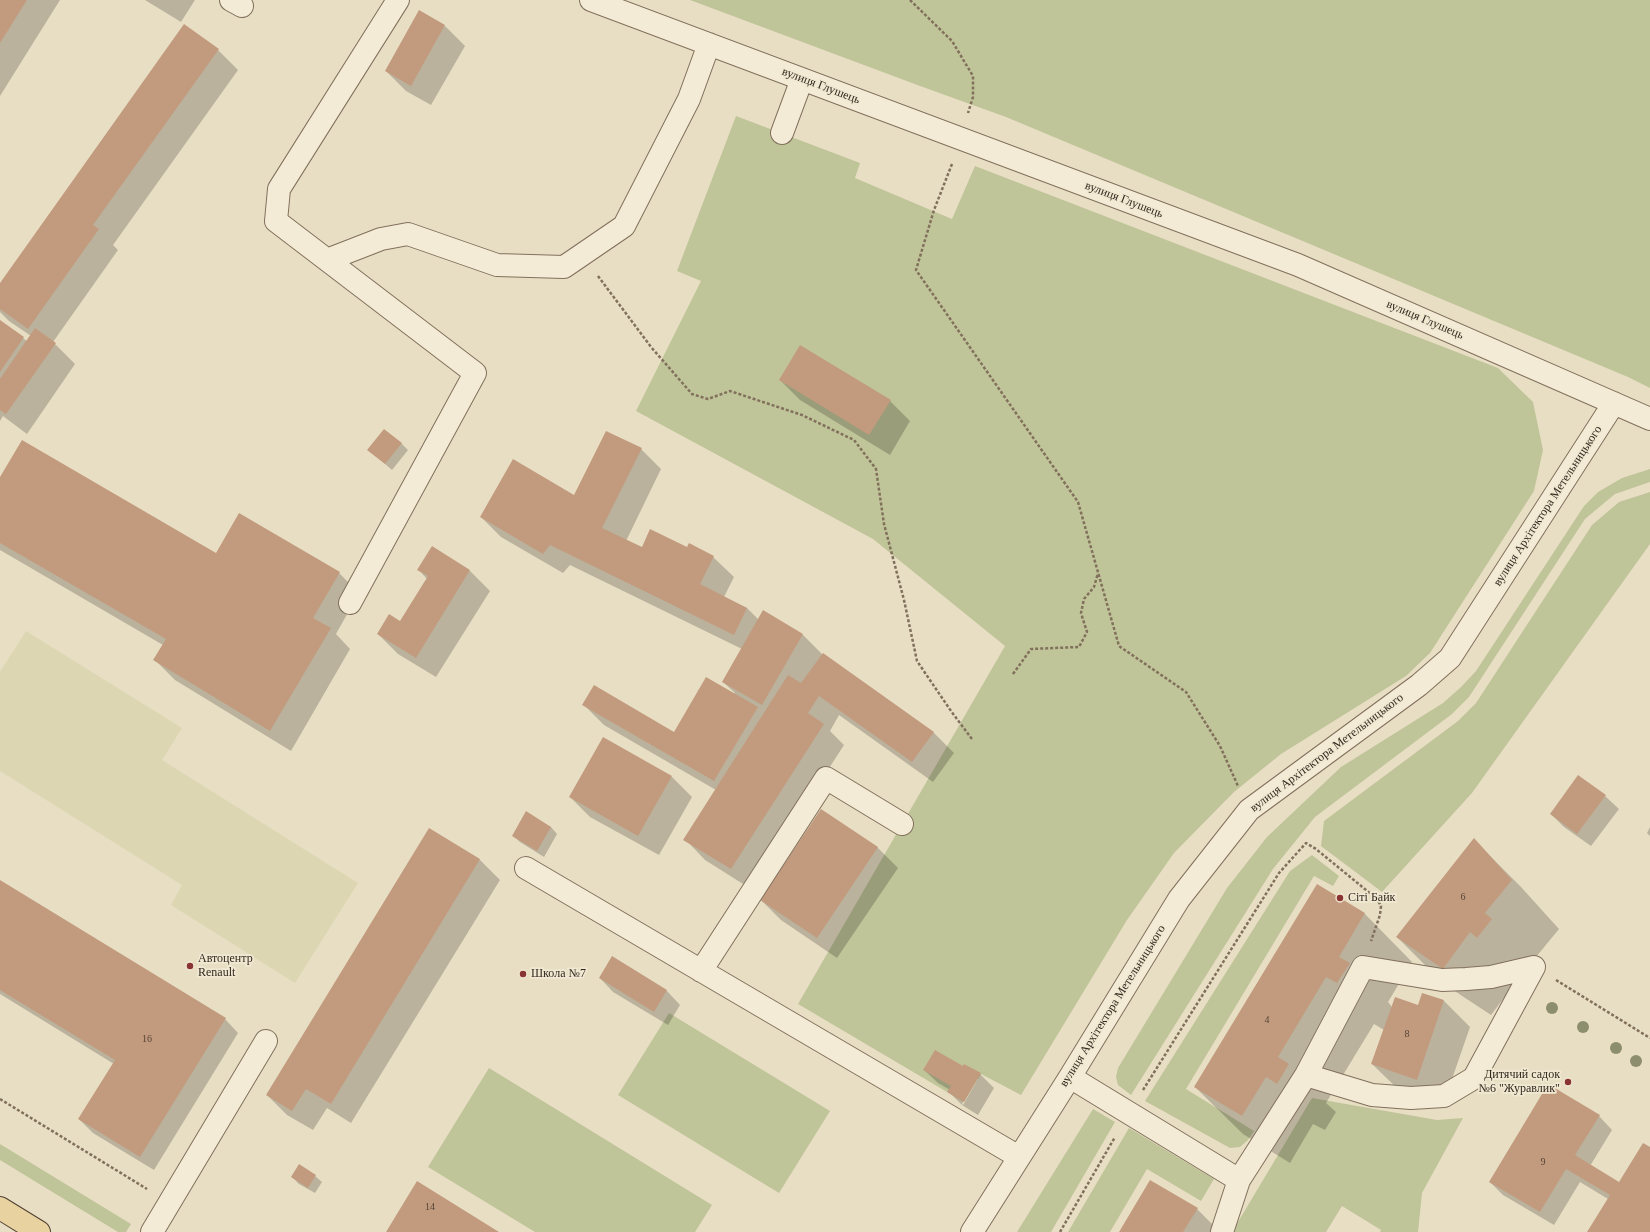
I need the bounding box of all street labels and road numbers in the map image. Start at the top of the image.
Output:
street label: вулиця Глушець [780,64,862,108]
street label: вулиця Глушець [1083,178,1165,222]
street label: вулиця Глушець [1384,297,1466,343]
street label: вулиця Архітектора Метельницького [1491,423,1605,589]
street label: вулиця Архітектора Метельницького [1248,691,1406,815]
street label: вулиця Архітектора Метельницького [1057,922,1169,1090]

